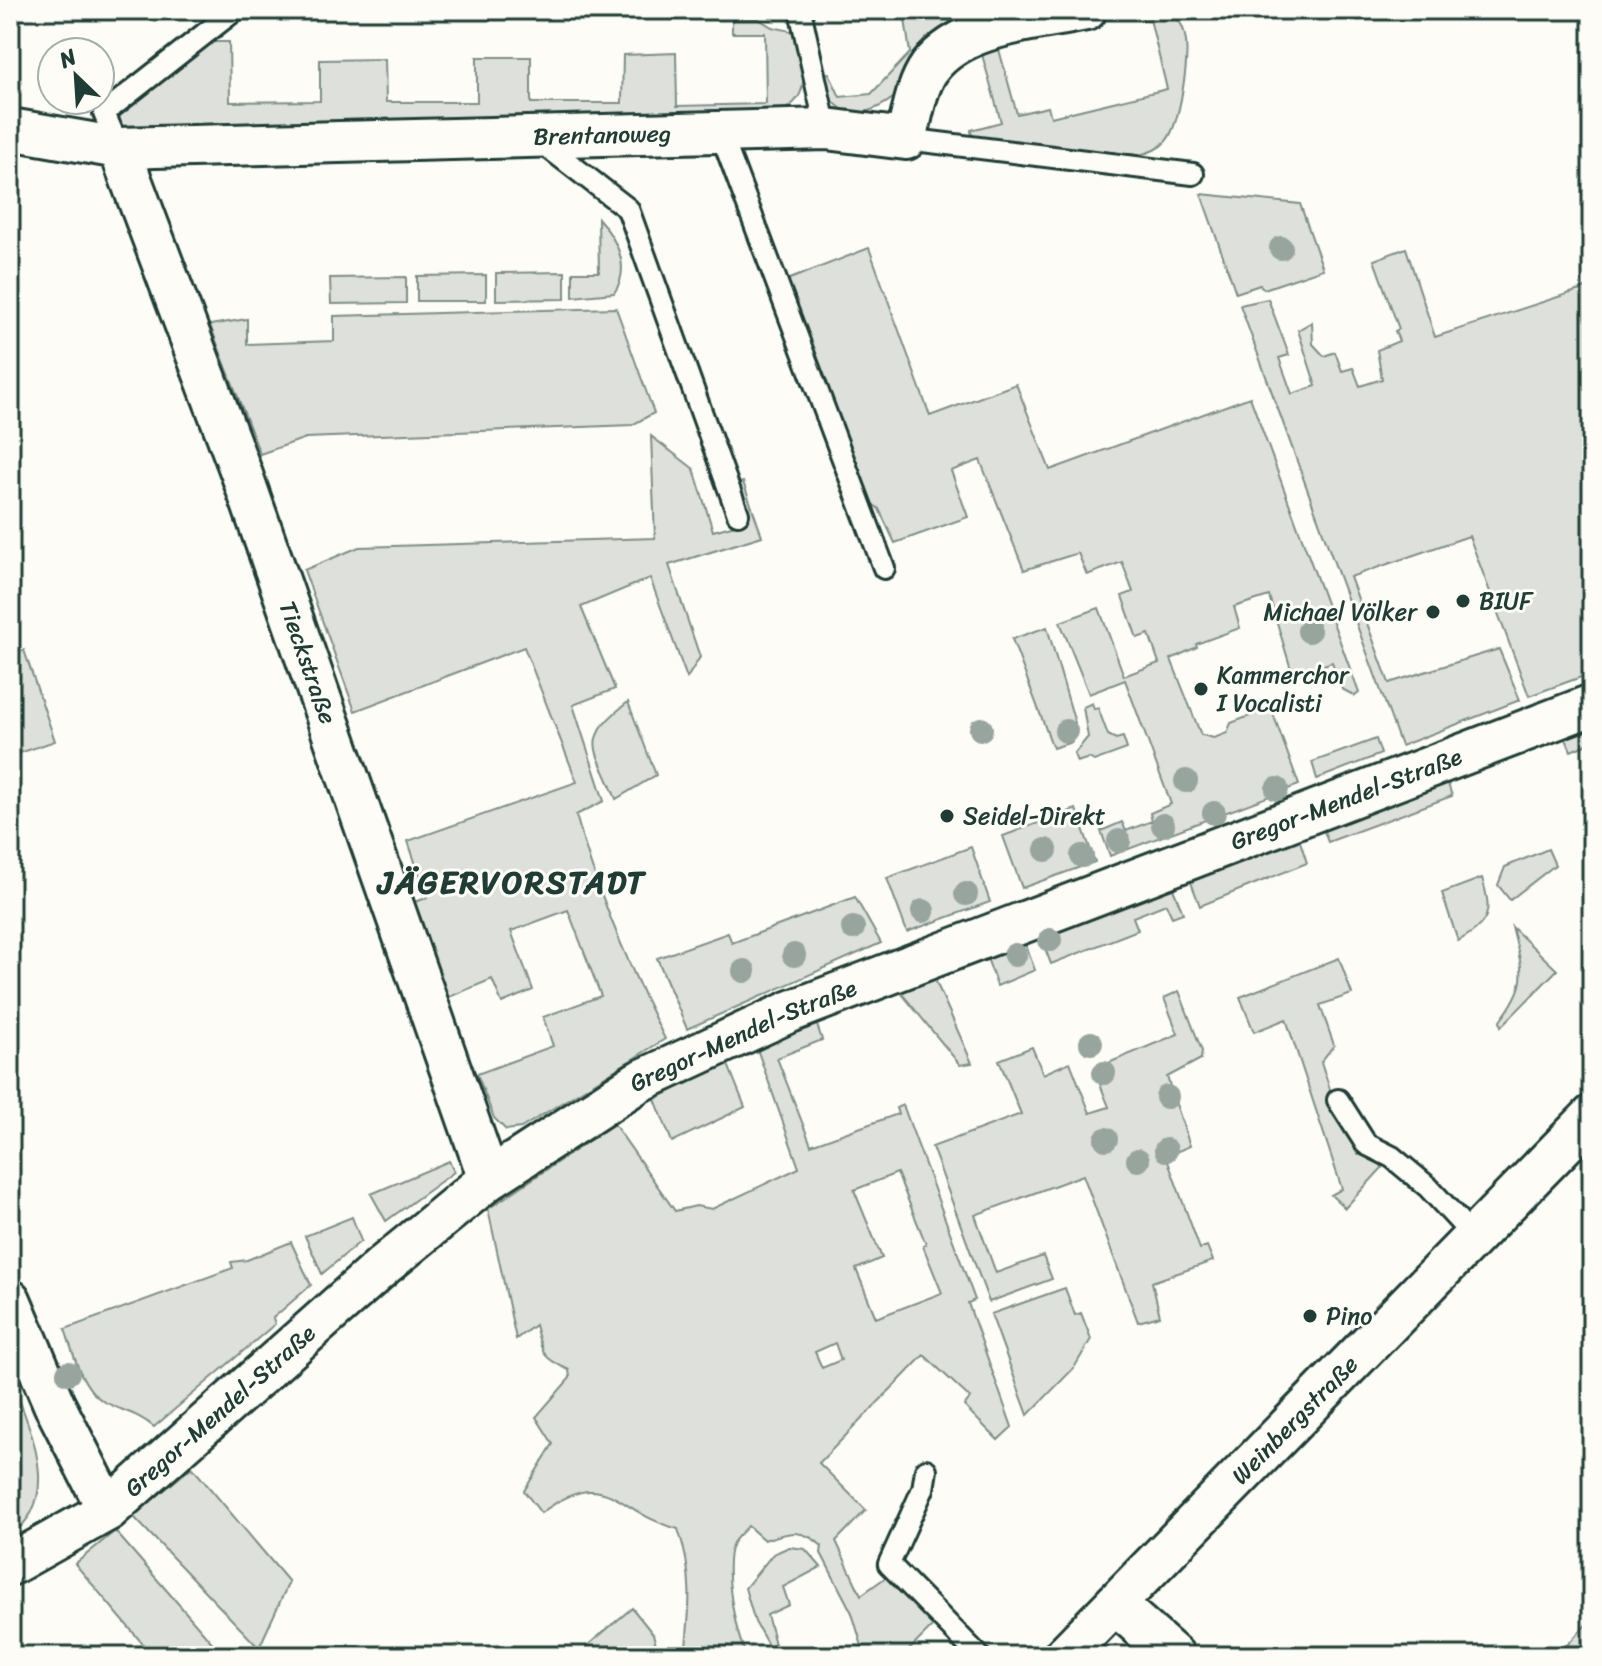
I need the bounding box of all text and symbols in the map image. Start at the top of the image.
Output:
north arrow [36,36,116,116]
text: N [52,37,84,80]
street label: Brentanoweg [533,112,672,158]
place label: BIUF [1479,580,1534,622]
place label: Michael Völker [1263,591,1418,633]
marker: BIUF [1454,592,1472,610]
street label: Tieckstraße [267,595,349,730]
marker: Michael Völker [1424,603,1442,621]
place label: Kammerchor I Vocalisti [1216,654,1350,724]
marker: Kammerchor I Vocalisti [1192,680,1210,698]
street label: Gregor-Mendel-Straße [1224,735,1469,862]
place label: Seidel-Direkt [963,795,1106,837]
marker: Seidel-Direkt [938,807,956,825]
district label: JÄGERVORSTADT [376,854,647,911]
street label: Gregor-Mendel-Straße [620,967,863,1104]
place label: Pino [1326,1295,1372,1337]
marker: Pino [1301,1307,1319,1325]
street label: Gregor-Mendel-Straße [114,1313,326,1508]
street label: Weinbergstraße [1221,1345,1369,1495]

